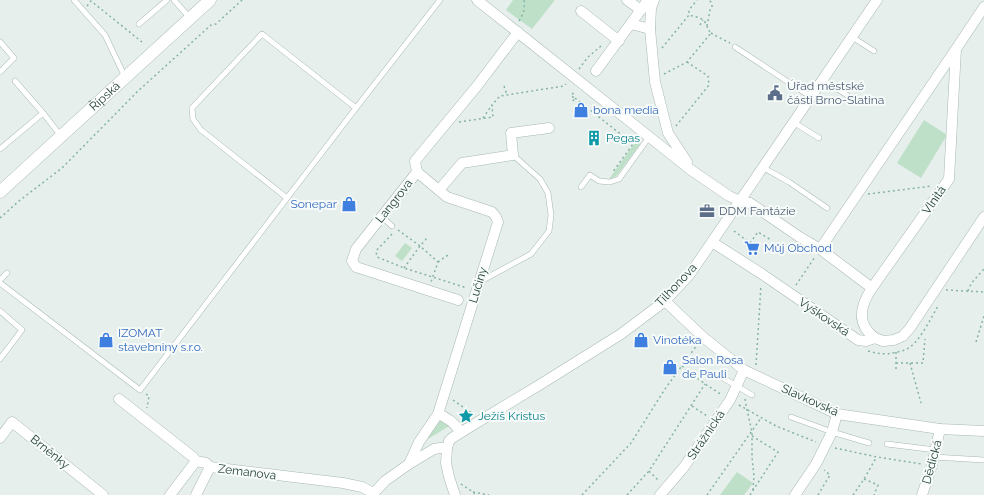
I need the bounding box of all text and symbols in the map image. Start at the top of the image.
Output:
street label: Řípská [87,79,123,114]
place label: Úřad městské části Brno-Slatina [787,79,884,107]
public building icon: Úřad městské části Brno-Slatina [766,84,784,102]
shop icon: bona media [572,101,590,119]
place label: bona media [593,103,659,117]
building icon: Pegas [585,129,603,147]
place label: Pegas [606,131,640,145]
street label: Langrova [373,176,415,226]
street label: Vlnitá [919,183,949,217]
shop icon: Sonepar [340,195,358,213]
place label: Sonepar [290,197,338,211]
office icon: DDM Fantázie [698,202,716,220]
place label: DDM Fantázie [719,204,796,218]
supermarket icon: Můj Obchod [743,239,761,257]
place label: Můj Obchod [764,241,832,255]
street label: Tilhonova [652,260,700,310]
street label: Lučiny [466,265,490,305]
street label: Vyškovská [796,295,852,339]
place label: IZOMAT stavebniny s.r.o. [118,326,203,354]
shop icon: IZOMAT stavebniny s.r.o. [97,331,115,349]
shop icon: Vinotéka [632,331,650,349]
place label: Vinotéka [653,333,702,347]
place label: Salon Rosa de Pauli [682,353,743,381]
shop icon: Salon Rosa de Pauli [661,358,679,376]
street label: Slavkovská [779,381,841,419]
place icon: Ježíš Kristus [457,407,475,425]
street label: Strážnická [684,407,728,463]
place label: Ježíš Kristus [478,409,545,423]
street label: Brněnky [28,432,73,472]
street label: Dědická [919,438,945,486]
street label: Zemanova [217,461,277,483]

